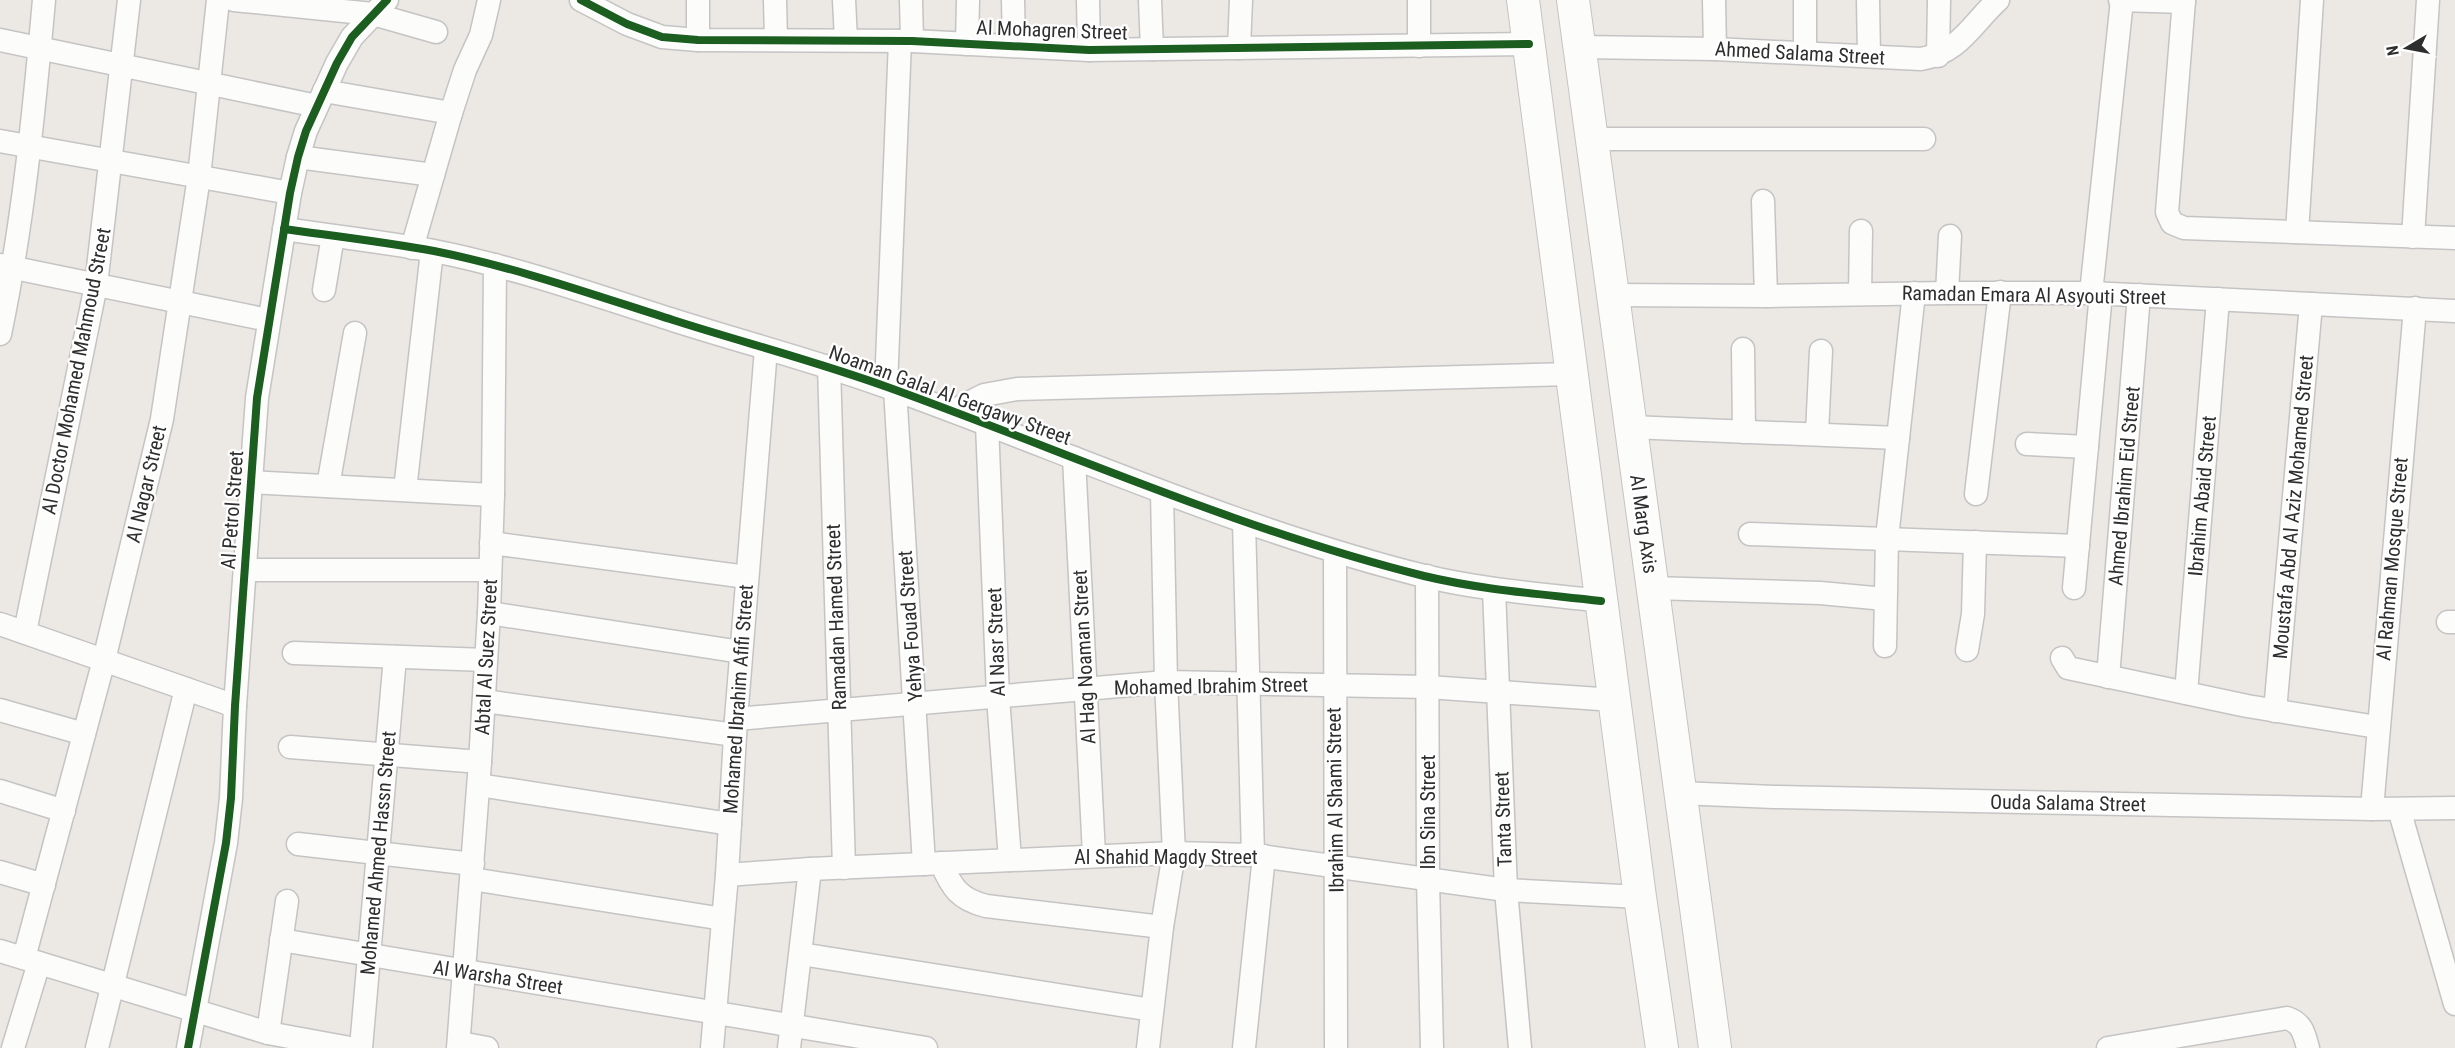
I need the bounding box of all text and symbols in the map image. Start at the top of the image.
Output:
street label: Al Mohagren Street [976,15,1128,45]
north arrow [2377,18,2437,78]
street label: Ahmed Salama Street [1714,37,1886,69]
text: N [2383,44,2403,57]
street label: Al Doctor Mohamed Mahmoud Street [36,225,116,516]
street label: Ramadan Emara Al Asyouti Street [1902,281,2166,309]
street label: Noaman Galal Al Gergawy Street [826,340,1074,450]
street label: Moustafa Abd Al Aziz Mohamed Street [2268,354,2318,660]
street label: Ahmed Ibrahim Eid Street [2103,385,2145,587]
street label: Ibrahim Abaid Street [2183,415,2221,577]
street label: Al Nagar Street [121,423,171,545]
street label: Al Petrol Street [216,450,248,570]
street label: Al Rahman Mosque Street [2371,456,2413,662]
street label: Al Marg Axis [1625,473,1663,575]
street label: Ramadan Hamed Street [821,523,851,711]
street label: Yehya Fouad Street [893,550,927,702]
street label: Al Hag Noaman Street [1067,569,1101,745]
street label: Abtal Al Suez Street [470,578,502,736]
street label: Mohamed Ibrahim Afifi Street [718,583,758,815]
street label: Al Nasr Street [982,587,1010,697]
street label: Mohamed Ibrahim Street [1114,672,1308,700]
street label: Ibrahim Al Shami Street [1321,707,1349,893]
street label: Mohamed Ahmed Hassn Street [355,730,401,976]
street label: Ibn Sina Street [1416,755,1440,869]
street label: Tanta Street [1489,771,1517,867]
street label: Ouda Salama Street [1990,790,2146,816]
street label: Al Shahid Magdy Street [1074,845,1258,869]
street label: Al Warsha Street [431,955,565,999]

